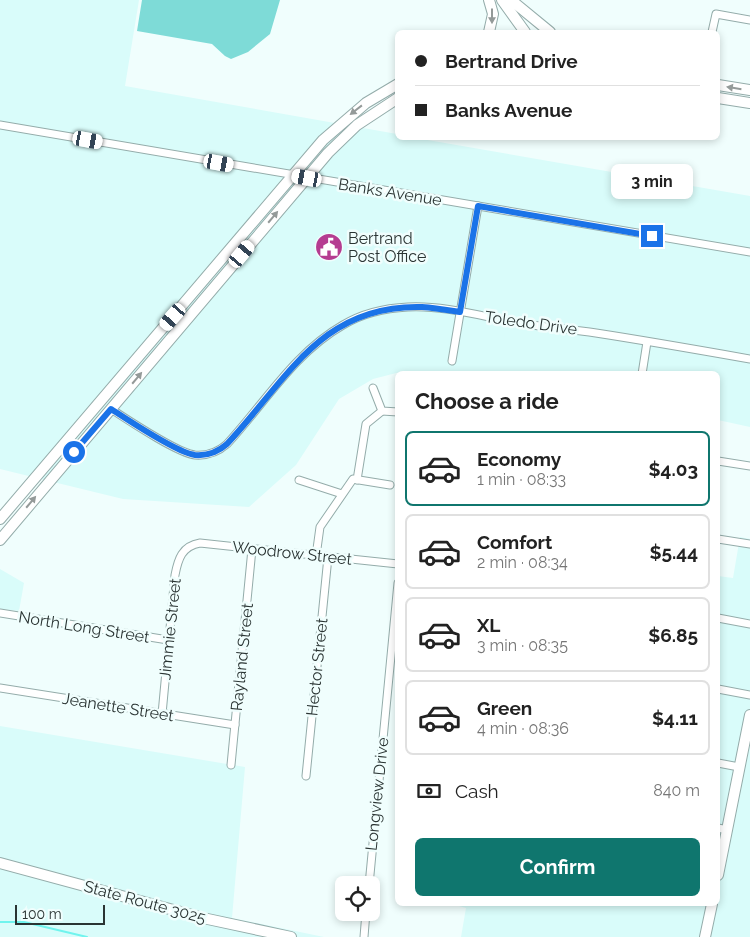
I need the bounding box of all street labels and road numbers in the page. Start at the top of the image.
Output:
street label: Banks Avenue [337,174,443,210]
street label: Toledo Drive [484,307,578,339]
street label: Woodrow Street [231,537,353,569]
street label: Jimmie Street [155,577,185,681]
street label: Rayland Street [227,602,257,712]
street label: North Long Street [17,607,152,647]
street label: Hector Street [302,617,332,717]
street label: Jeanette Street [61,689,176,725]
street label: Longview Drive [362,736,392,852]
street label: State Route 3025 [82,877,208,927]

